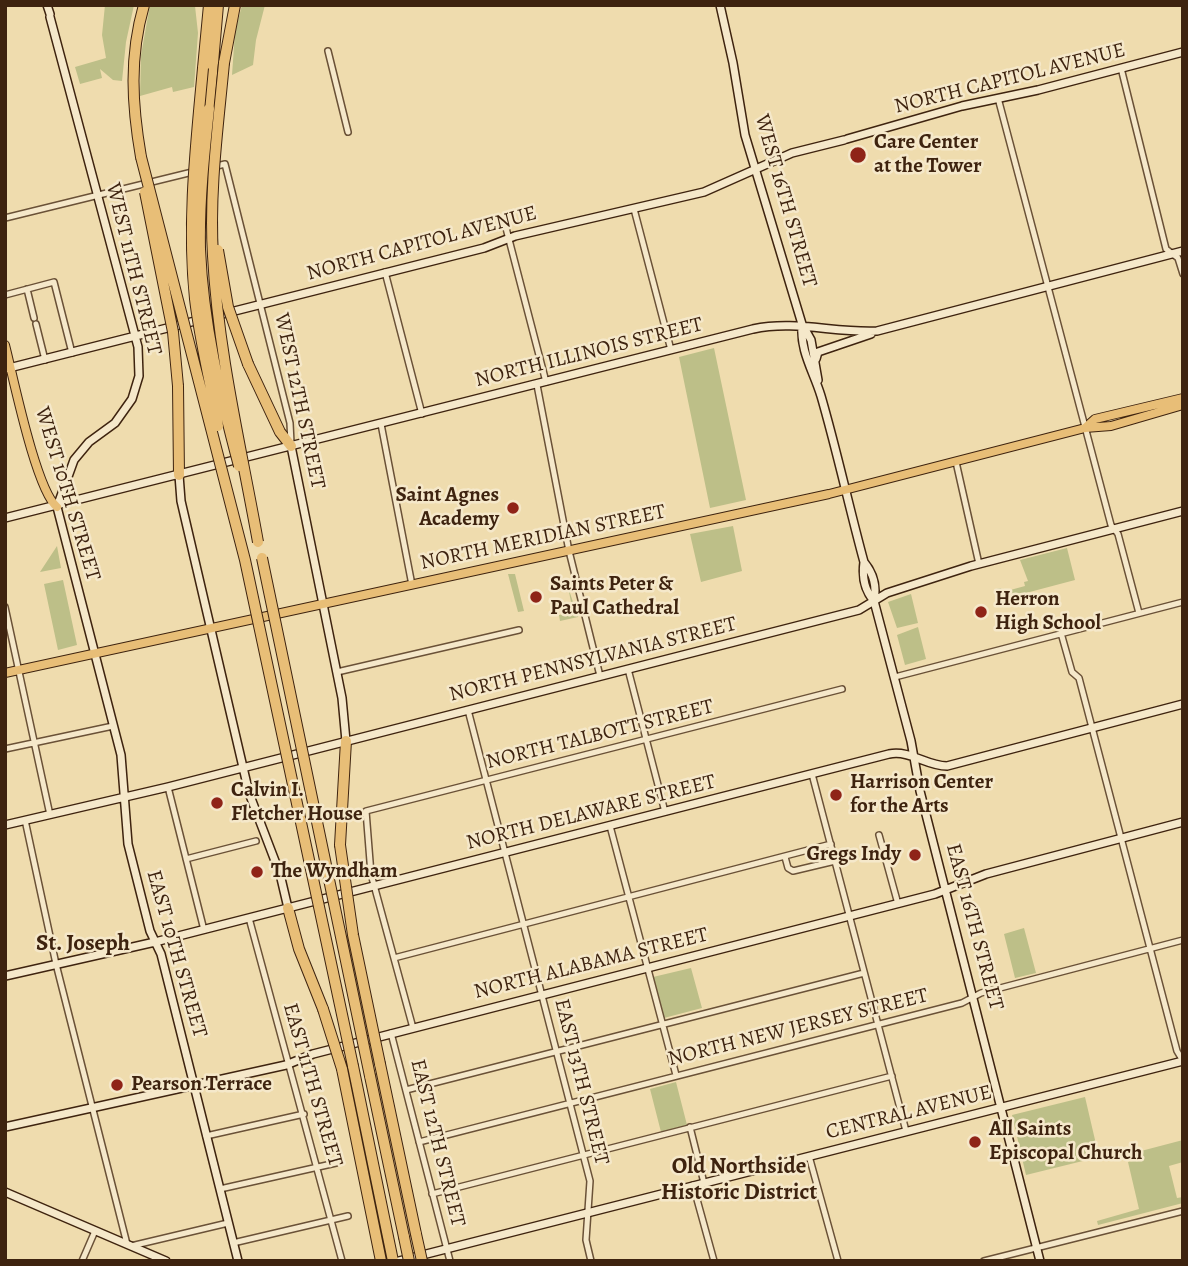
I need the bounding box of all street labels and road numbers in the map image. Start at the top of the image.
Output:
street label: NORTH CAPITOL AVENUE [892,38,1128,120]
street label: WEST 16TH STREET [748,112,822,290]
street label: WEST 11TH STREET [99,180,167,358]
street label: NORTH CAPITOL AVENUE [304,201,540,287]
street label: WEST 12TH STREET [268,311,330,491]
street label: NORTH ILLINOIS STREET [473,312,705,394]
street label: WEST 10TH STREET [29,404,105,584]
street label: NORTH MERIDIAN STREET [418,500,668,576]
street label: NORTH PENNSYLVANIA STREET [447,612,739,708]
street label: NORTH TALBOTT STREET [484,695,716,775]
street label: NORTH DELAWARE STREET [464,770,718,856]
street label: EAST 16TH STREET [940,841,1008,1013]
street label: EAST 10TH STREET [140,867,212,1041]
street label: NORTH ALABAMA STREET [471,923,711,1005]
street label: NORTH NEW JERSEY STREET [665,983,931,1073]
street label: EAST 13TH STREET [548,996,614,1168]
street label: EAST 11TH STREET [277,1000,347,1170]
street label: EAST 12TH STREET [404,1057,470,1229]
street label: CENTRAL AVENUE [823,1080,995,1146]

